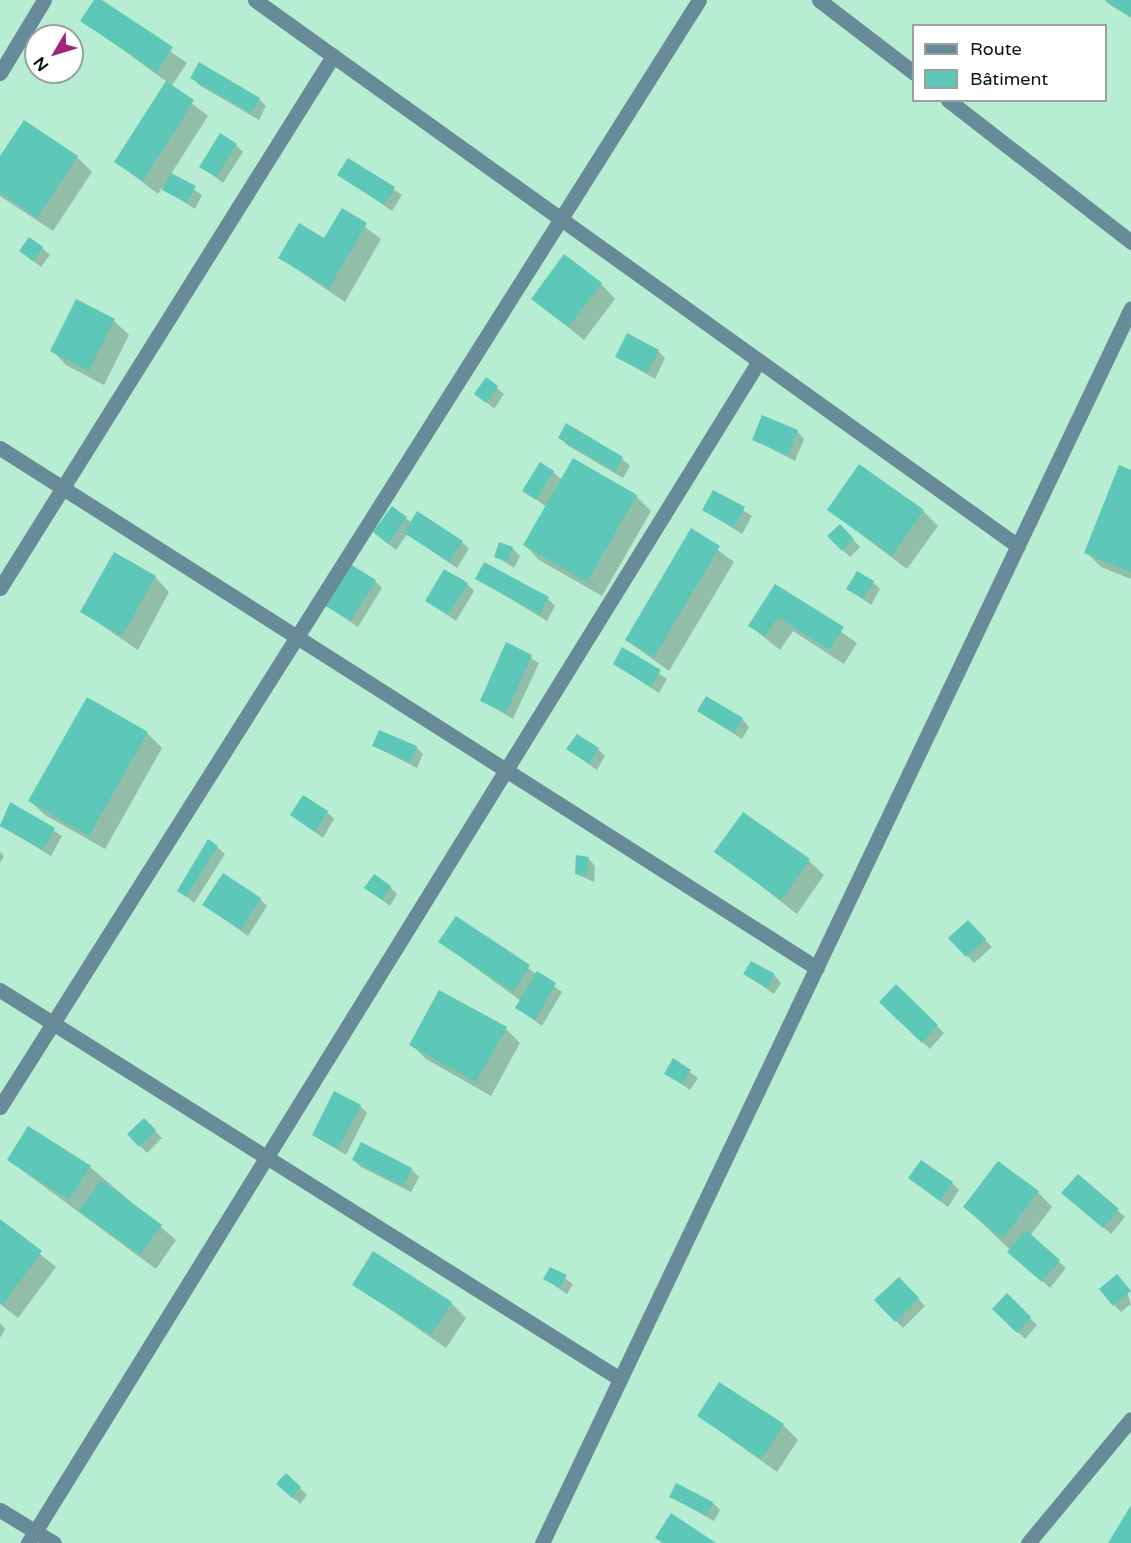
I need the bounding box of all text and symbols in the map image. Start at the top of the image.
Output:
north arrow [24,24,84,84]
legend [912,24,1107,102]
text: Route [970,38,1022,60]
text: N [30,53,53,75]
text: Bâtiment [970,68,1048,90]

